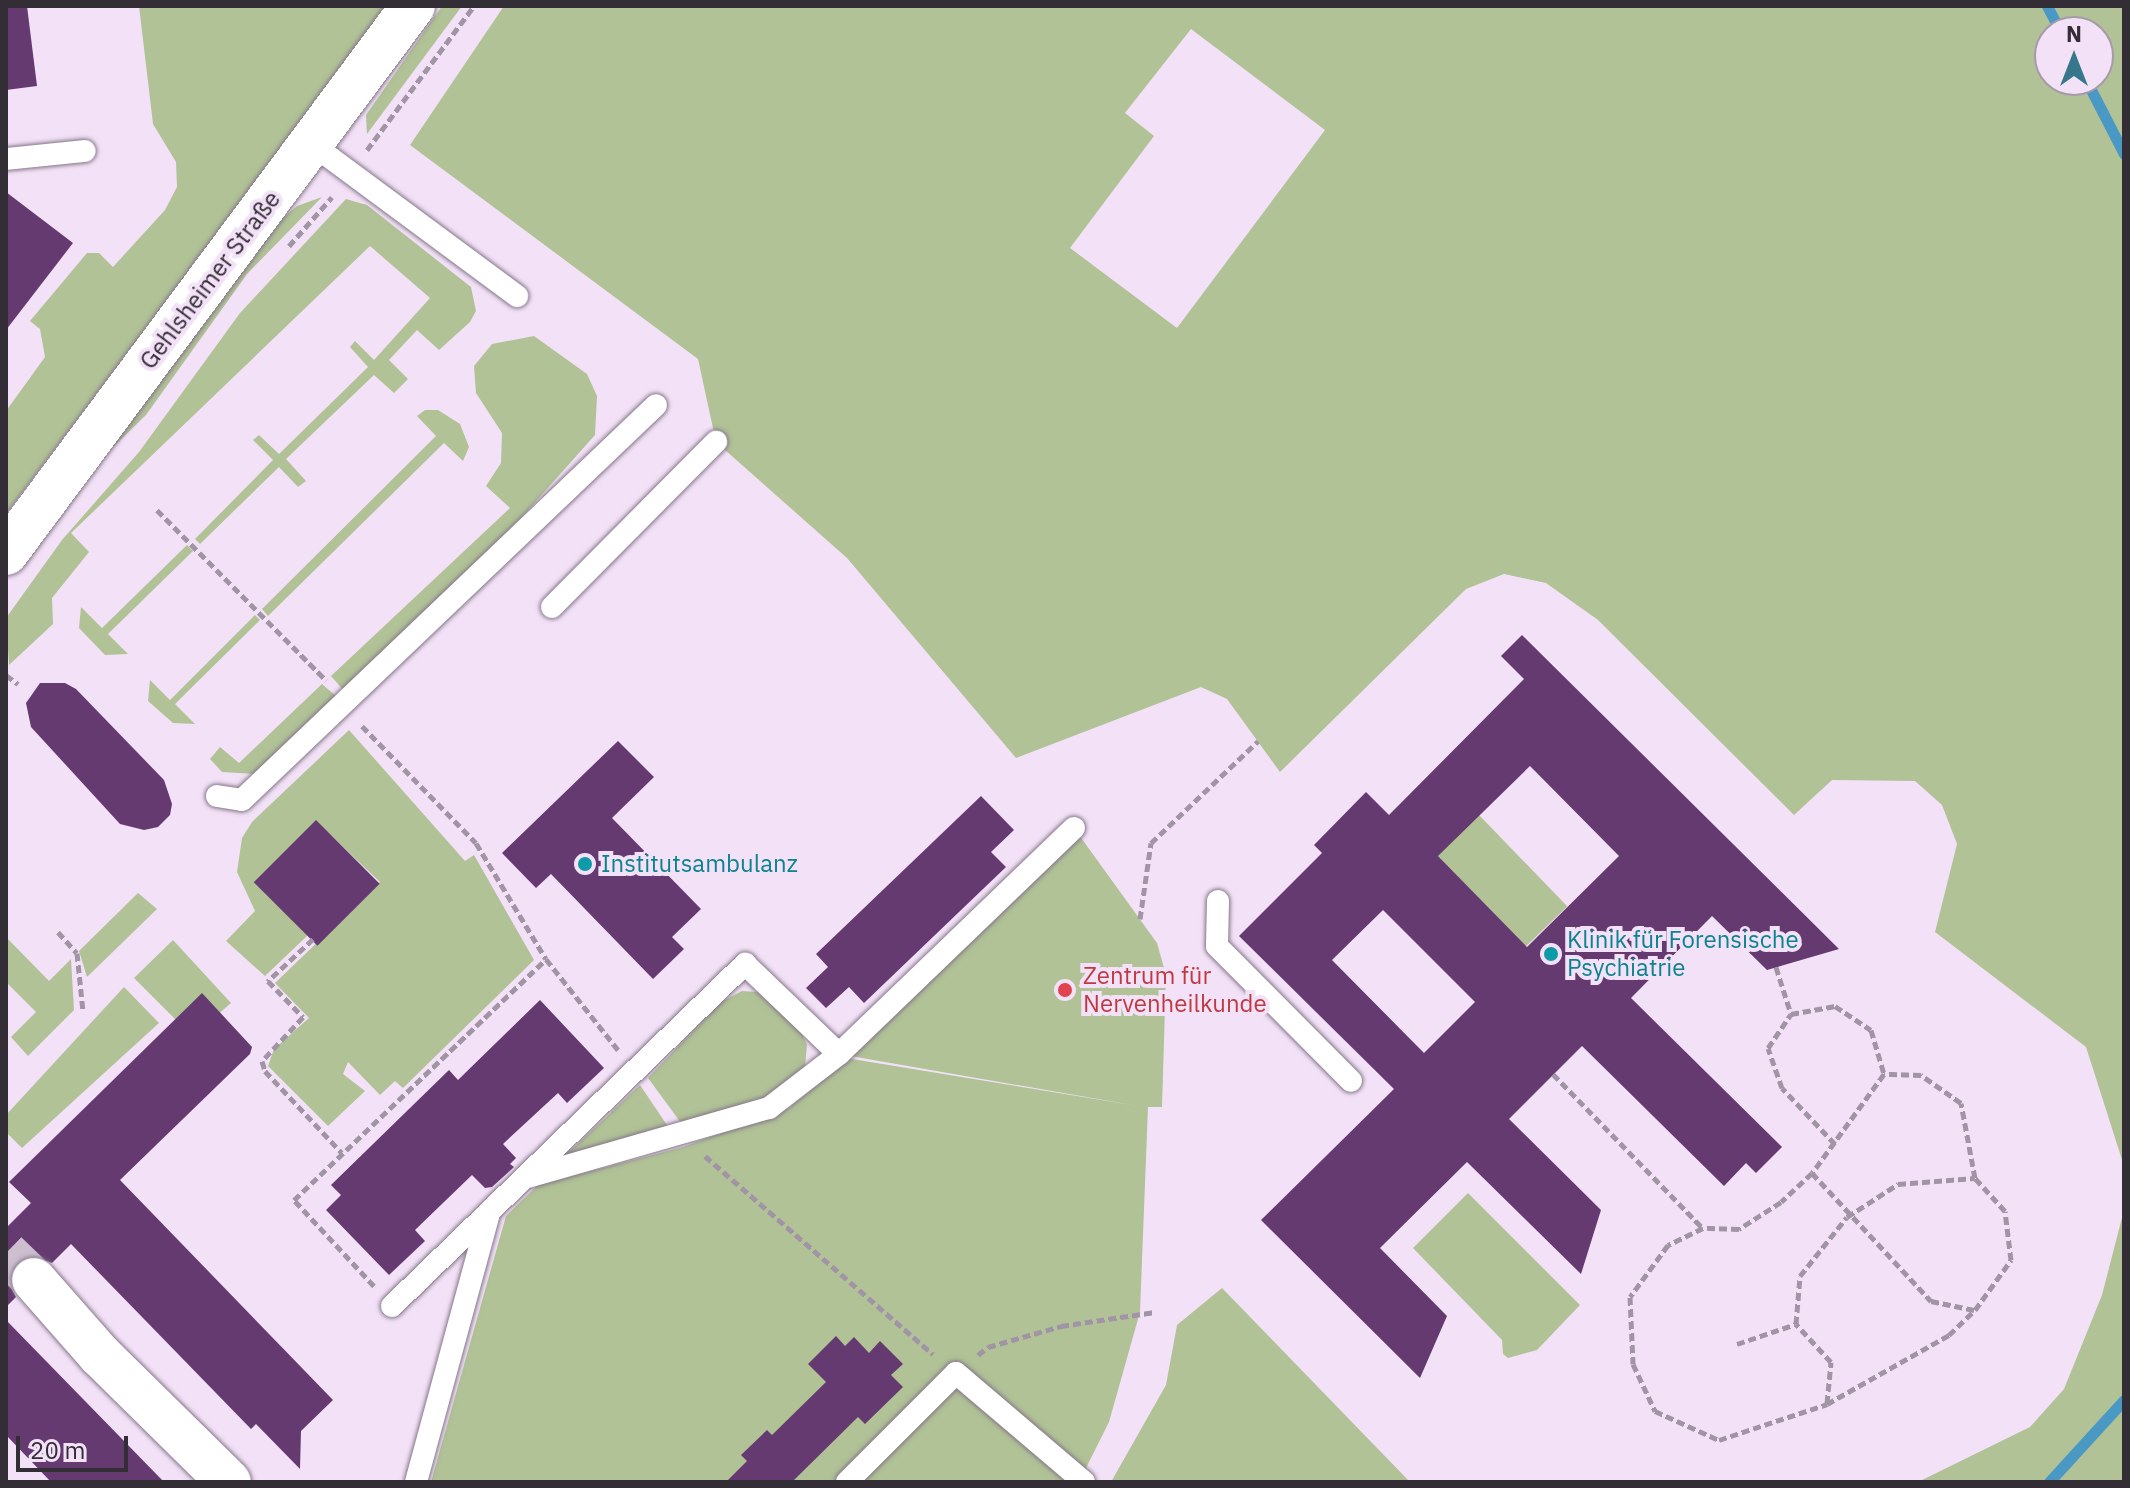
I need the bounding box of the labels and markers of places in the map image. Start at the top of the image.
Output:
place label: Institutsambulanz [601,850,798,878]
marker: Institutsambulanz [576,855,594,873]
place label: Klinik für Forensische Psychiatrie [1567,926,1799,982]
marker: Klinik für Forensische Psychiatrie [1542,945,1560,963]
place label: Zentrum für Nervenheilkunde [1083,962,1267,1018]
marker: Zentrum für Nervenheilkunde [1054,979,1076,1001]

